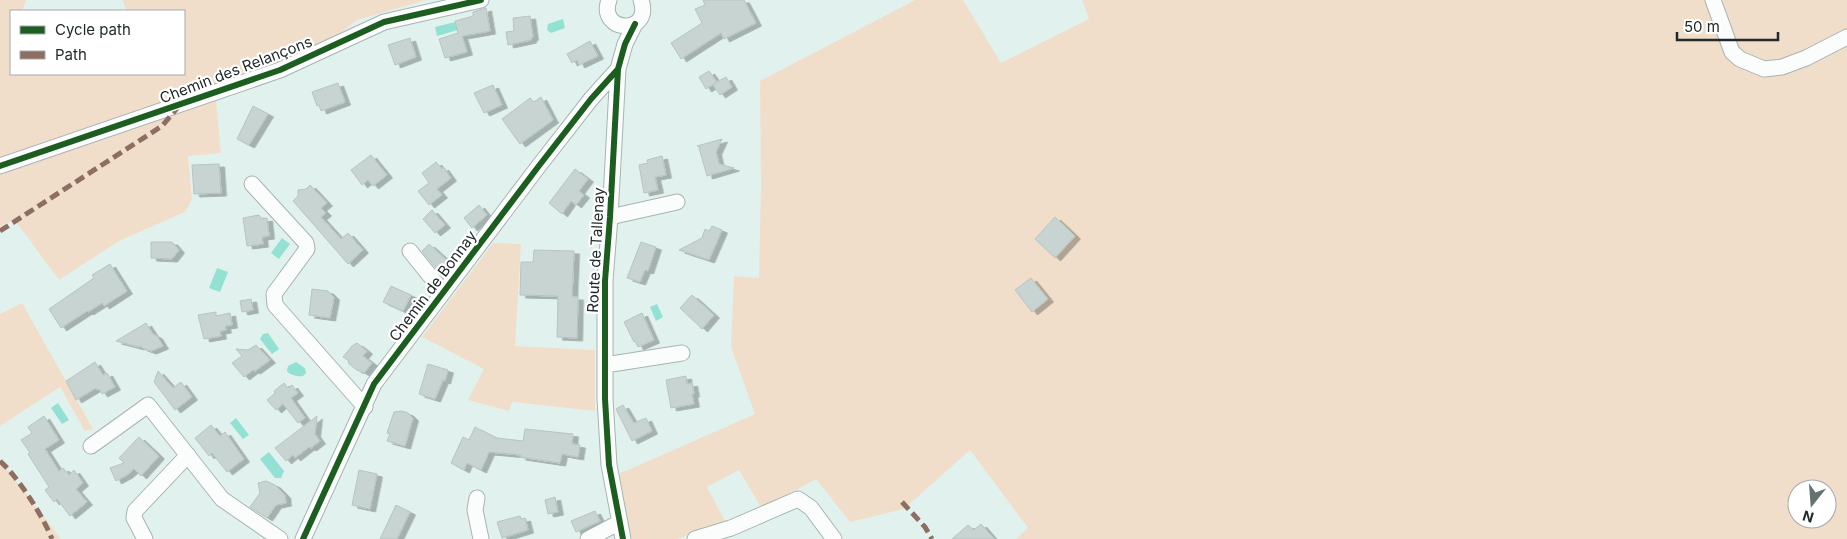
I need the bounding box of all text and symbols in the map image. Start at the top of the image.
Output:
legend [10,10,185,75]
scale bar [1677,10,1778,42]
text: 50 m [1684,17,1720,36]
text: Cycle path [55,20,131,39]
street label: Chemin des Relançons [157,32,315,107]
text: Path [55,45,87,64]
street label: Route de Tallenay [583,186,608,313]
street label: Chemin de Bonnay [385,226,481,345]
north arrow [1787,479,1837,529]
text: N [1800,507,1816,527]

